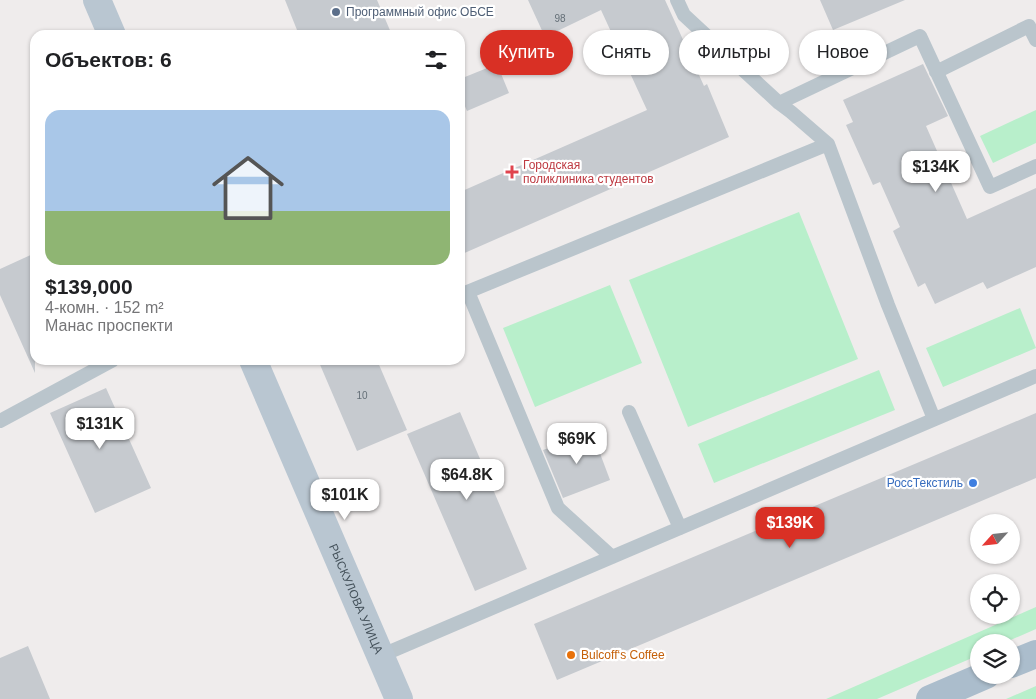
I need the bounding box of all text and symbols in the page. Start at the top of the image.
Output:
place label: Программный офис ОБСЕ [346,5,494,19]
marker: Программный офис ОБСЕ [330,6,342,18]
house number: 98 [554,13,566,24]
chip: Купить [480,30,573,75]
chip: Снять [583,30,669,75]
chip: Фильтры [679,30,789,75]
chip: Новое [799,30,887,75]
icon: filters [422,46,450,74]
text: Объектов: 6 [45,48,172,71]
icon: home [203,143,293,233]
pin: $134K [901,150,971,193]
place label: Городская поликлиника студентов [523,158,654,186]
text: $134K [912,158,960,175]
marker: Городская поликлиника студентов [505,165,519,179]
text: $139,000 [45,275,133,298]
text: 4-комн. · 152 m² [45,299,164,316]
text: Манас проспекти [45,317,173,334]
house number: 10 [356,390,368,401]
pin: $131K [65,408,135,450]
text: $131K [76,415,124,432]
pin: $69K [547,422,607,465]
text: $69K [558,430,596,447]
pin: $64.8K [426,458,508,501]
text: $64.8K [441,466,493,483]
place label: РоссТекстиль [887,476,963,490]
marker: РоссТекстиль [967,477,979,489]
pin: $101K [310,478,380,521]
text: $101K [321,486,369,503]
pin: $139K [755,506,825,549]
text: $139K [766,514,814,531]
north arrow [970,514,1020,564]
map controls [970,514,1020,684]
street label: РЫСКУЛОВА УЛИЦА [326,542,386,656]
button: locate [970,574,1020,624]
button: layers [970,634,1020,684]
place label: Bulcoff‘s Coffee [581,648,665,662]
marker: Bulcoff‘s Coffee [565,649,577,661]

